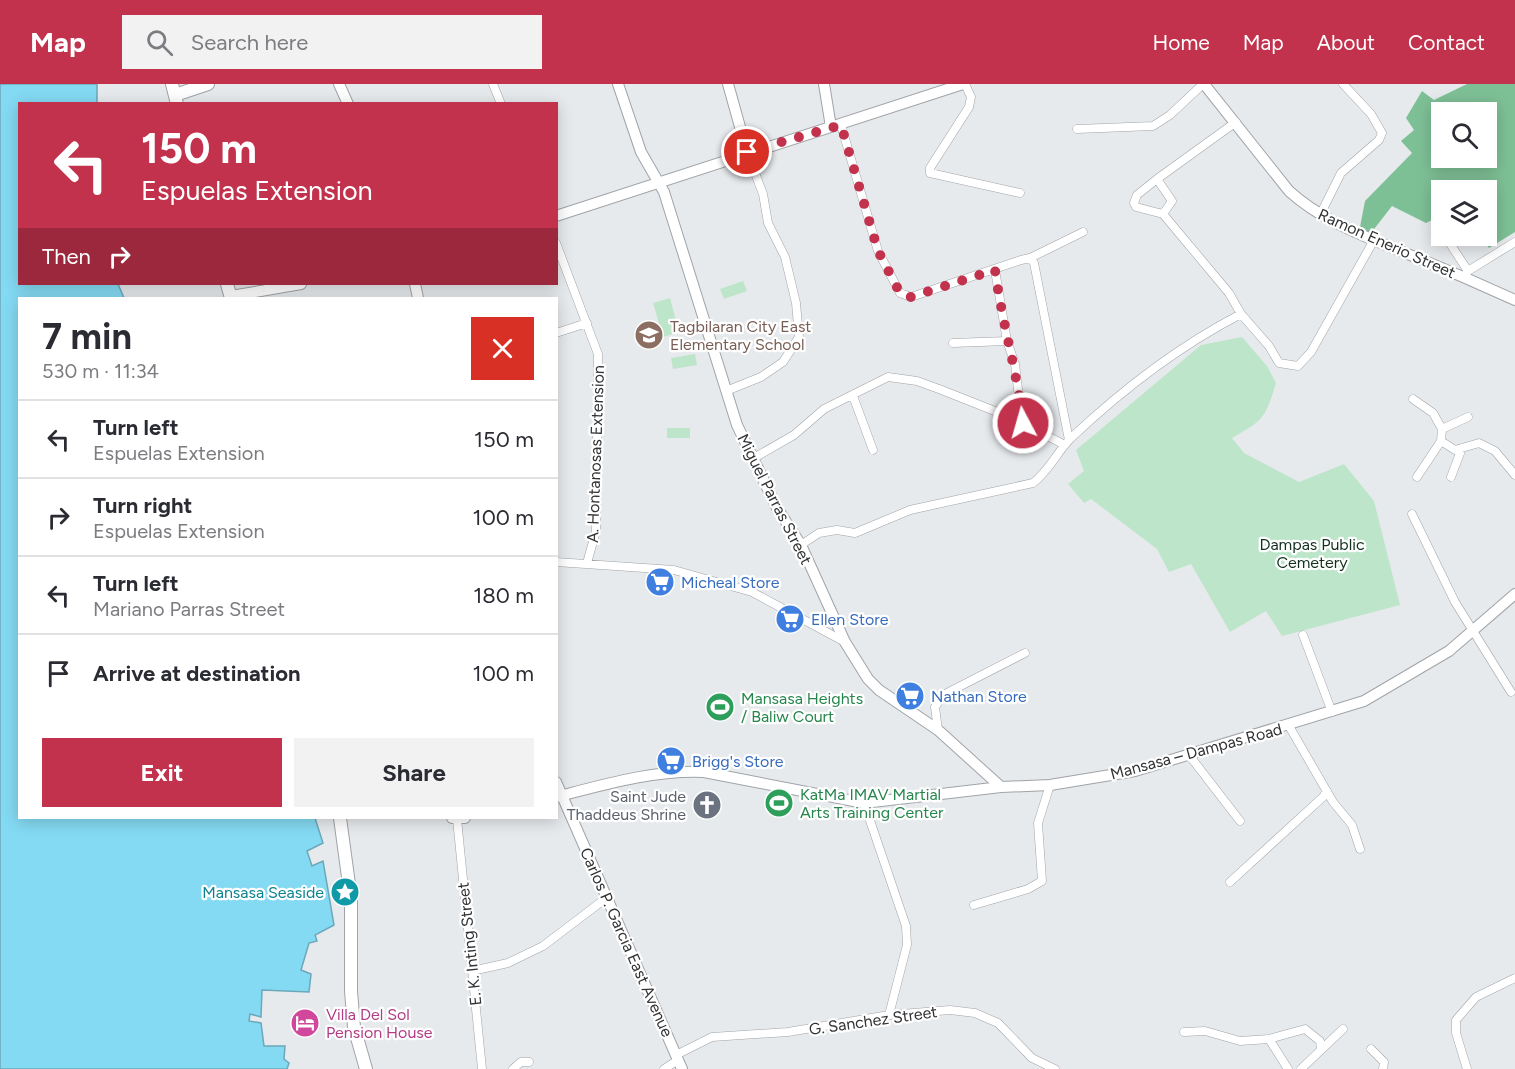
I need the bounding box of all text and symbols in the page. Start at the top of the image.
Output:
search box [122,15,542,69]
text: Map [30,25,86,59]
icon: search [143,26,176,59]
text: Search here [191,29,308,56]
text: Home [1153,30,1210,55]
text: Map [1243,30,1284,55]
text: About [1317,30,1375,55]
text: Contact [1408,30,1485,55]
map controls [1431,102,1497,246]
button: search [1431,102,1497,168]
text: 150 m [141,123,257,174]
icon: left [42,126,120,204]
pin [721,126,772,177]
icon: arrive [730,135,763,168]
text: Espuelas Extension [141,174,373,207]
button: layers [1431,180,1497,246]
street label: Ramon Enerio Street [1315,205,1458,282]
icon: right [103,240,136,273]
text: Then [42,243,91,270]
text: 7 min [42,315,132,358]
button: close [471,317,534,380]
place label: Tagbilaran City East Elementary School [670,317,811,354]
school or university icon: Tagbilaran City East Elementary School [633,319,665,351]
text: 530 m · 11:34 [42,359,159,383]
street label: A. Hontanosas Extension [583,365,608,543]
position arrow [991,391,1055,455]
text: Turn left [93,414,179,441]
icon: left [42,423,75,456]
text: 150 m [474,426,534,453]
street label: Miguel Parras Street [733,431,816,568]
text: Espuelas Extension [93,441,265,465]
text: Turn right [93,492,192,519]
icon: right [42,501,75,534]
text: 100 m [473,504,534,531]
text: Espuelas Extension [93,519,265,543]
park label: Dampas Public Cemetery [1259,535,1365,572]
supermarket icon: Micheal Store [644,566,676,598]
text: Turn left [93,570,179,597]
place label: Micheal Store [681,573,780,592]
icon: left [42,579,75,612]
text: 180 m [473,582,534,609]
text: Mariano Parras Street [93,597,285,621]
supermarket icon: Ellen Store [774,603,806,635]
place label: Ellen Store [811,610,889,629]
icon: arrive [42,657,75,690]
text: Arrive at destination [93,660,301,687]
text: 100 m [473,660,534,687]
supermarket icon: Nathan Store [894,680,926,712]
place label: Nathan Store [931,687,1027,706]
place label: Mansasa Heights / Baliw Court [741,689,863,726]
sports icon: Mansasa Heights / Baliw Court [704,691,736,723]
street label: Mansasa – Dampas Road [1108,719,1284,784]
button: Exit [42,738,282,807]
button: Share [294,738,534,807]
supermarket icon: Brigg's Store [655,745,687,777]
place label: Brigg's Store [692,752,784,771]
place label: KatMa IMAV Martial Arts Training Center [800,785,944,822]
place label: Saint Jude Thaddeus Shrine [567,787,686,824]
sports icon: KatMa IMAV Martial Arts Training Center [763,787,795,819]
church icon: Saint Jude Thaddeus Shrine [691,789,723,821]
street label: Carlos P. Garcia East Avenue [576,845,677,1040]
place icon: Mansasa Seaside [329,876,361,908]
street label: E. K. Inting Street [454,881,485,1007]
place label: Mansasa Seaside [202,883,324,902]
street label: G. Sanchez Street [808,1002,938,1039]
place label: Villa Del Sol Pension House [326,1005,433,1042]
hotel icon: Villa Del Sol Pension House [289,1007,321,1039]

